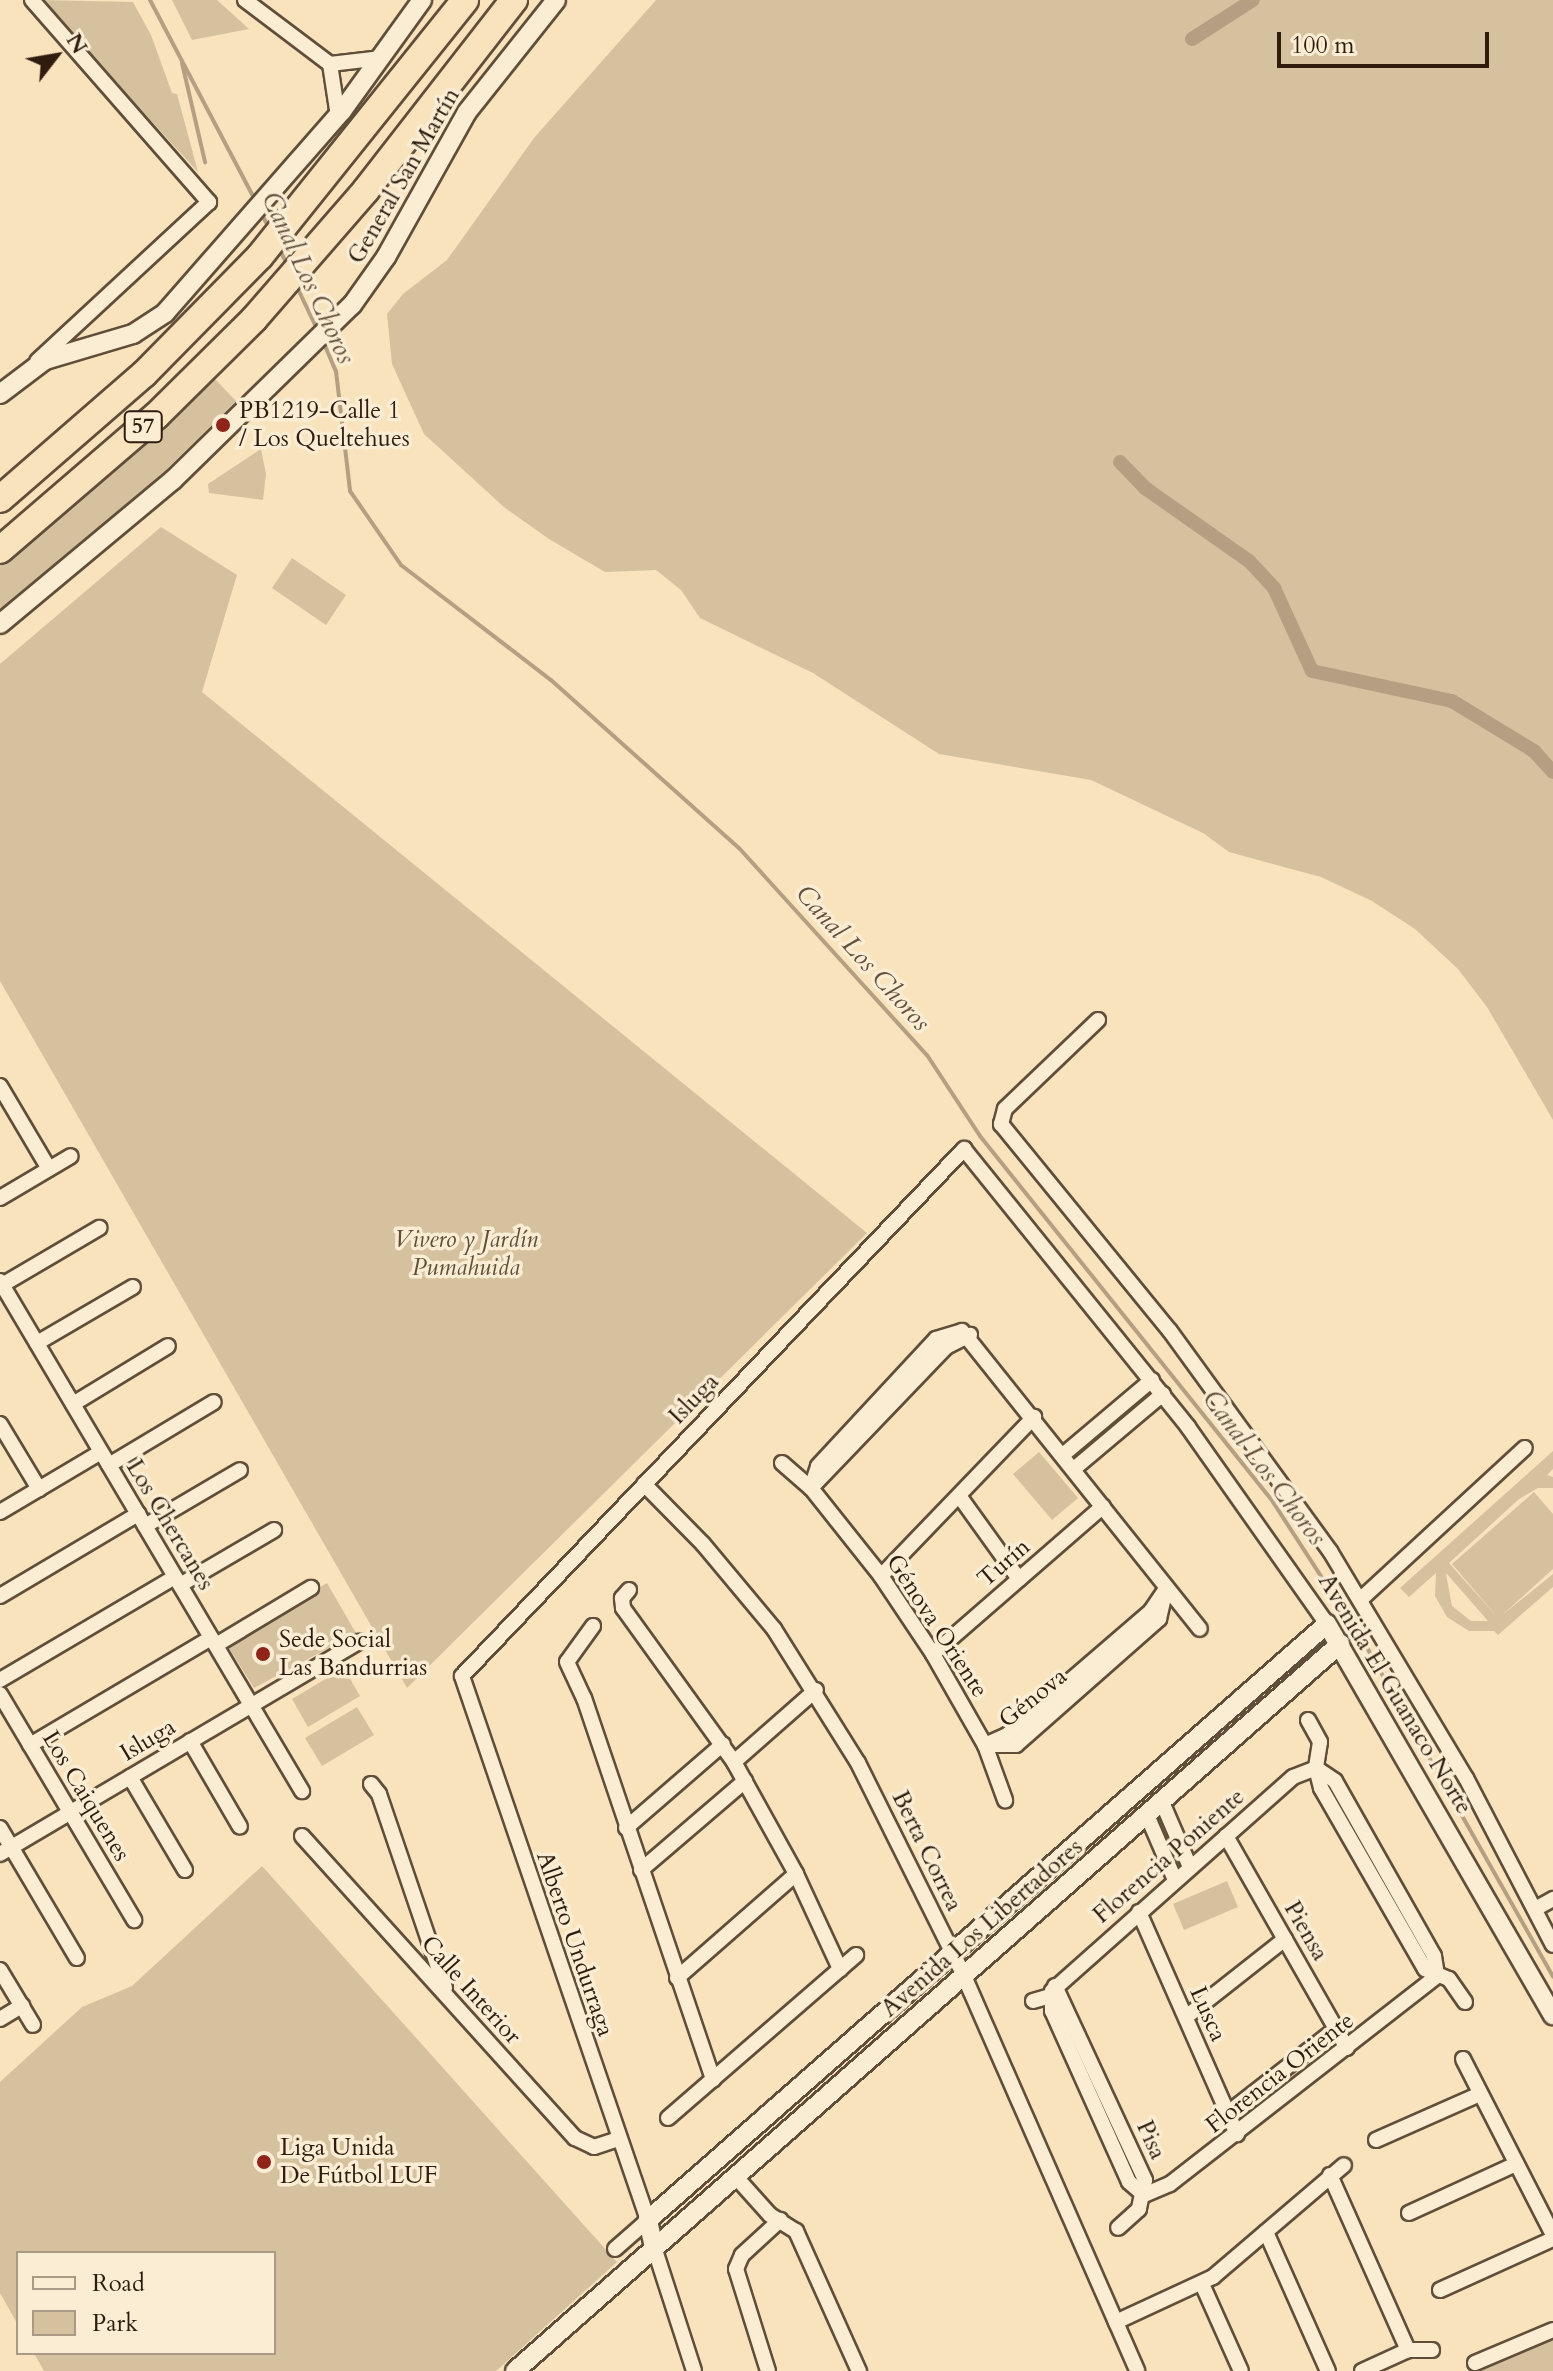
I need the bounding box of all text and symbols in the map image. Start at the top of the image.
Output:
north arrow [16,16,96,96]
scale bar [1281,16,1493,66]
text: N [59,28,94,60]
text: 100 m [1291,29,1355,62]
street label: General San Martín [342,83,466,269]
water label: Canal Los Choros [255,187,361,369]
place label: PB1219-Calle 1 / Los Queltehues [239,397,410,453]
road number: 57 [123,409,163,445]
marker: PB1219-Calle 1 / Los Queltehues [214,416,232,434]
water label: Canal Los Choros [789,878,937,1038]
park label: Vivero y Jardín Pumahuida [394,1226,538,1282]
street label: Isluga [663,1368,725,1430]
water label: Canal Los Choros [1196,1384,1332,1552]
street label: Los Chercanes [120,1455,220,1595]
street label: Turín [972,1532,1036,1594]
street label: Génova Oriente [880,1549,994,1703]
street label: Avenida El Guanaco Norte [1312,1569,1478,1819]
place label: Sede Social Las Bandurrias [279,1626,427,1682]
marker: Sede Social Las Bandurrias [254,1645,272,1663]
street label: Génova [993,1662,1073,1734]
street label: Isluga [115,1712,181,1768]
street label: Los Caiquenes [36,1726,136,1866]
street label: Florencia Poniente [1087,1782,1251,1930]
street label: Berta Correa [885,1786,969,1916]
street label: Avenida Los Libertadores [875,1833,1089,2023]
street label: Alberto Undurraga [530,1848,620,2040]
street label: Piensa [1278,1896,1334,1966]
street label: Calle Interior [415,1930,527,2050]
street label: Lusca [1183,1982,1233,2046]
street label: Florencia Oriente [1200,2006,1360,2140]
street label: Pisa [1130,2116,1172,2164]
place label: Liga Unida De Fútbol LUF [280,2134,437,2190]
marker: Liga Unida De Fútbol LUF [255,2153,273,2171]
legend [16,2251,276,2355]
text: Road [92,2267,145,2300]
text: Park [92,2307,138,2340]

